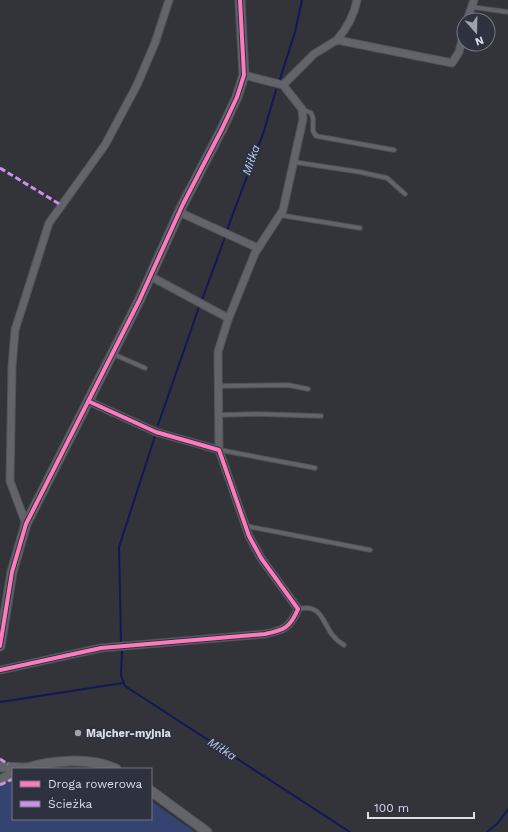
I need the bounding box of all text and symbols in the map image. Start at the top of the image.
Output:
north arrow [456,12,496,52]
text: N [473,33,485,48]
water label: Miłka [239,142,263,177]
place label: Majcher-myjnia [86,727,172,740]
marker: Majcher-myjnia [73,728,83,738]
water label: Miłka [205,735,239,764]
legend [12,768,152,820]
text: Droga rowerowa [48,777,143,791]
scale bar [368,794,474,820]
text: Ścieżka [48,797,93,811]
text: 100 m [374,801,409,815]

